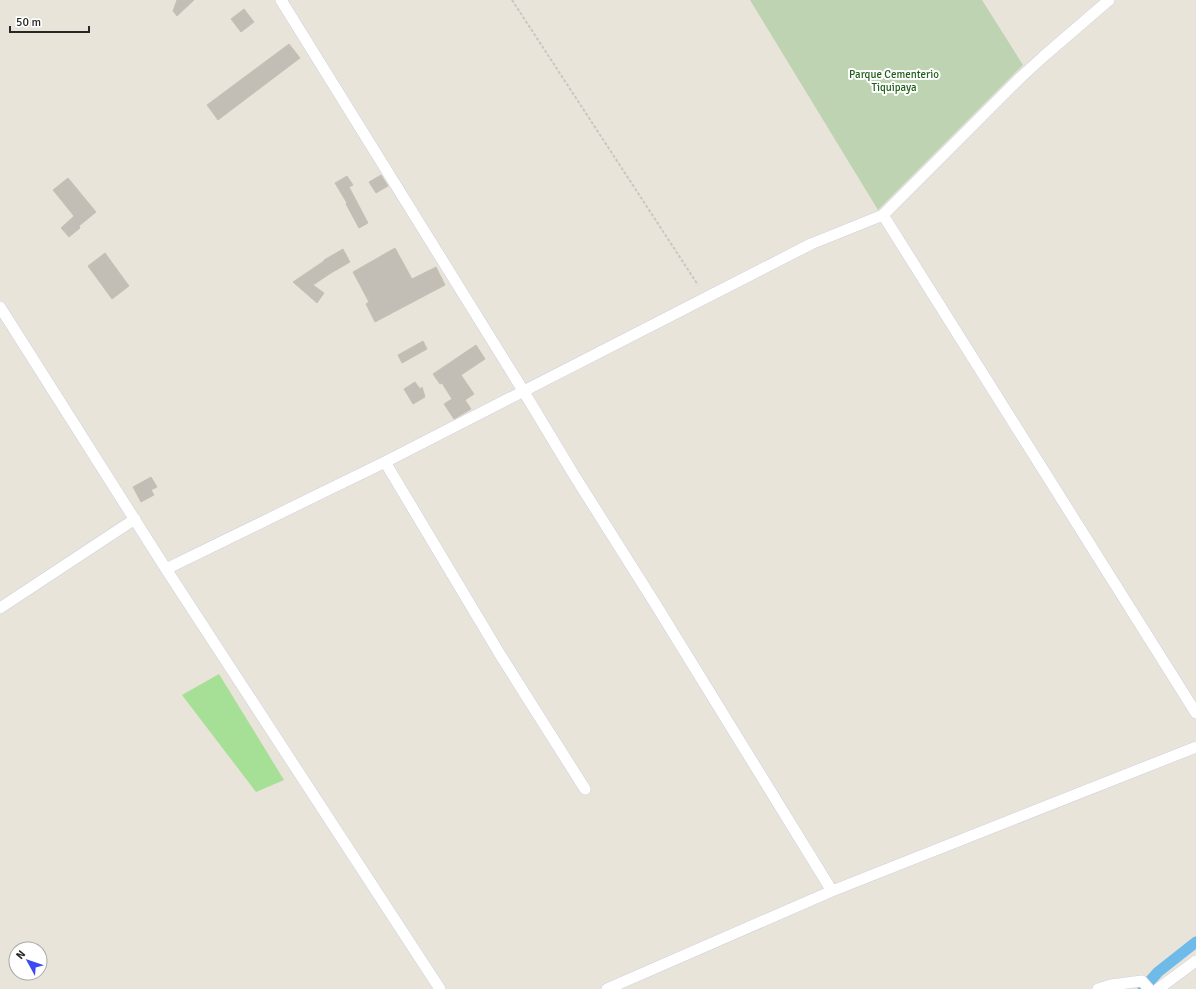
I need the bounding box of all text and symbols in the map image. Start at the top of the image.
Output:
scale bar [10,8,89,34]
text: 50 m [16,15,41,30]
park label: Parque Cementerio Tiquipaya [849,68,939,94]
north arrow [8,941,48,981]
text: N [13,948,28,962]

